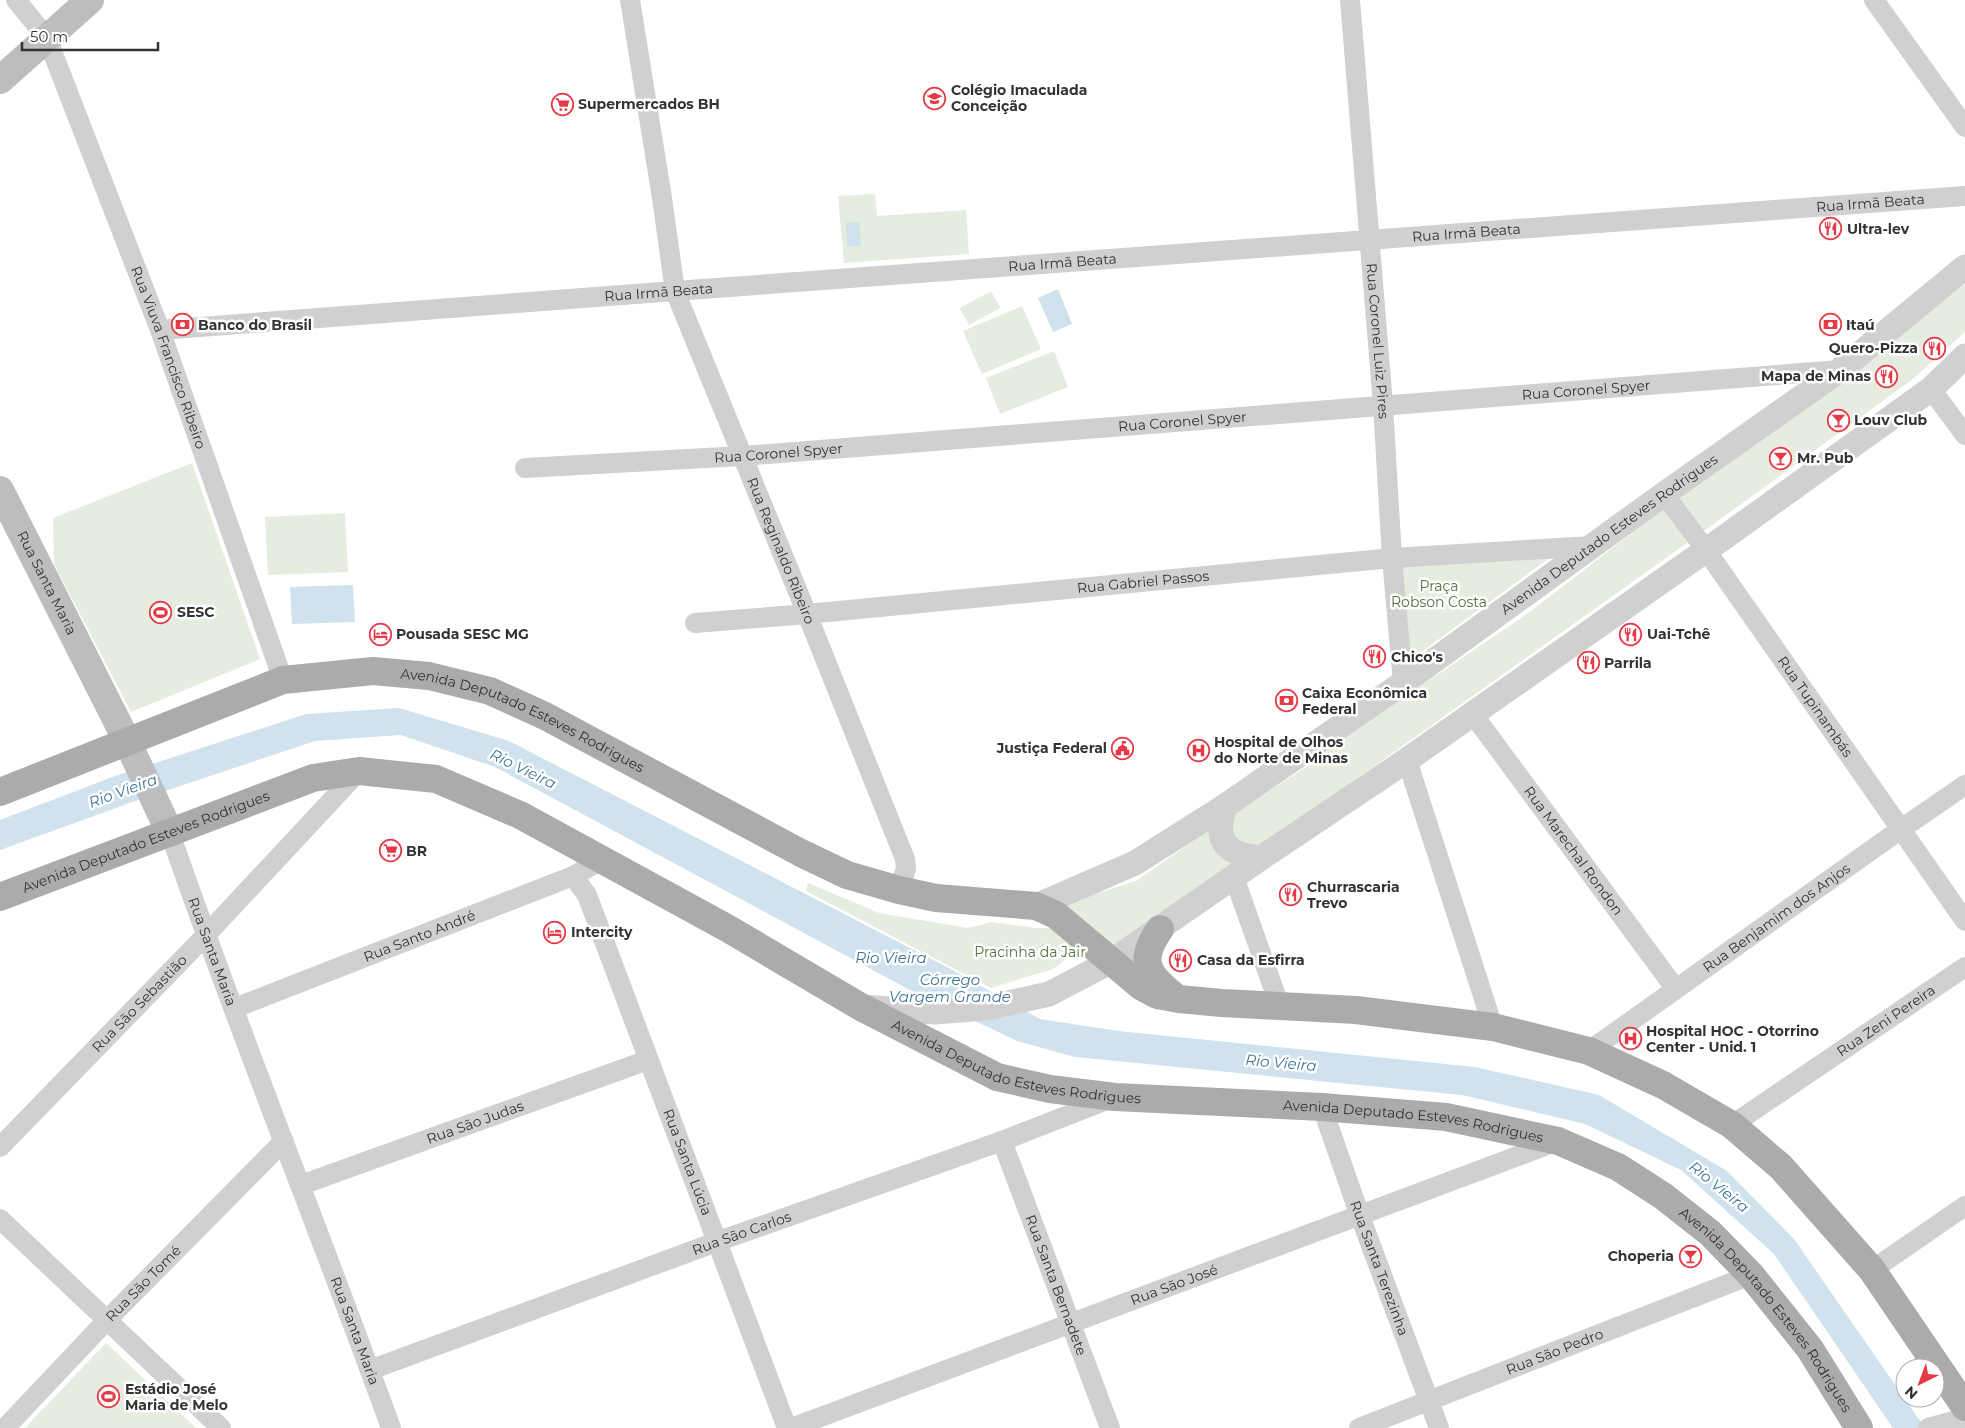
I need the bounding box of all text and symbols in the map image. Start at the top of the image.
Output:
scale bar [22,20,159,52]
text: 50 m [30,27,68,46]
place label: Colégio Imaculada Conceição [951,81,1087,115]
school or university icon: Colégio Imaculada Conceição [923,86,947,110]
supermarket icon: Supermercados BH [550,92,574,116]
place label: Supermercados BH [578,95,720,113]
street label: Rua Irmã Beata [1815,190,1925,216]
restaurant icon: Ultra-lev [1819,217,1843,241]
street label: Rua Irmã Beata [1411,220,1521,246]
place label: Ultra-lev [1847,220,1910,238]
street label: Rua Irmã Beata [1008,249,1117,275]
street label: Rua Coronel Luiz Pires [1362,262,1393,419]
street label: Rua Viuva Francisco Ribeiro [127,263,210,452]
street label: Rua Irmã Beata [604,279,713,305]
bank icon: Banco do Brasil [170,313,194,337]
bank icon: Itaú [1818,313,1842,337]
place label: Banco do Brasil [198,316,312,334]
place label: Itaú [1846,316,1875,334]
restaurant icon: Quero-Pizza [1922,336,1946,360]
place label: Quero-Pizza [1829,339,1918,357]
restaurant icon: Mapa de Minas [1875,364,1899,388]
place label: Mapa de Minas [1761,367,1872,385]
street label: Rua Coronel Spyer [1521,376,1651,404]
street label: Rua Coronel Spyer [1117,407,1248,436]
bar icon: Louv Club [1826,408,1850,432]
place label: Louv Club [1854,411,1927,429]
street label: Rua Coronel Spyer [714,439,844,467]
bar icon: Mr. Pub [1769,446,1793,470]
place label: Mr. Pub [1797,449,1854,467]
street label: Avenida Deputado Esteves Rodrigues [1497,450,1721,618]
street label: Rua Reginaldo Ribeiro [743,475,819,627]
street label: Rua Santa Maria [13,528,81,638]
street label: Rua Gabriel Passos [1076,567,1210,597]
park label: Praça Robson Costa [1391,577,1487,611]
sports icon: SESC [149,600,173,624]
place label: SESC [177,603,214,621]
hotel icon: Pousada SESC MG [368,622,392,646]
restaurant icon: Uai-Tchê [1619,622,1643,646]
place label: Pousada SESC MG [396,625,529,643]
place label: Uai-Tchê [1647,625,1711,643]
restaurant icon: Chico's [1363,645,1387,669]
place label: Chico's [1391,648,1443,666]
restaurant icon: Parrila [1576,651,1600,675]
street label: Rua Tupinambás [1774,653,1857,761]
place label: Parrila [1604,654,1652,672]
street label: Avenida Deputado Esteves Rodrigues [400,664,648,777]
place label: Caixa Econômica Federal [1302,684,1427,718]
bank icon: Caixa Econômica Federal [1274,689,1298,713]
place label: Hospital de Olhos do Norte de Minas [1214,733,1349,767]
public building icon: Justiça Federal [1111,736,1135,760]
hospital icon: Hospital de Olhos do Norte de Minas [1186,738,1210,762]
place label: Justiça Federal [996,739,1107,757]
water label: Rio Vieira [487,744,560,793]
water label: Rio Vieira [86,769,160,812]
street label: Rua Marechal Rondon [1520,782,1627,919]
street label: Avenida Deputado Esteves Rodrigues [20,786,272,897]
supermarket icon: BR [378,839,402,863]
place label: BR [406,842,427,860]
street label: Rua Benjamim dos Anjos [1699,859,1854,976]
place label: Churrascaria Trevo [1307,878,1400,912]
restaurant icon: Churrascaria Trevo [1279,883,1303,907]
street label: Rua Santa Maria [184,895,240,1008]
street label: Rua Santo André [361,906,478,966]
hotel icon: Intercity [543,920,567,944]
place label: Intercity [571,923,633,941]
park label: Pracinha da Jair [974,943,1086,961]
water label: Rio Vieira [855,948,927,967]
restaurant icon: Casa da Esfirra [1169,948,1193,972]
street label: Rua São Sebastião [88,951,191,1056]
place label: Casa da Esfirra [1197,951,1305,969]
water label: Córrego Vargem Grande [889,970,1011,1006]
street label: Rua Zeni Pereira [1833,981,1939,1060]
street label: Avenida Deputado Esteves Rodrigues [889,1015,1142,1107]
place label: Hospital HOC - Otorrino Center - Unid. 1 [1646,1022,1819,1056]
hospital icon: Hospital HOC - Otorrino Center - Unid. 1 [1618,1027,1642,1051]
water label: Rio Vieira [1245,1050,1318,1075]
street label: Avenida Deputado Esteves Rodrigues [1282,1096,1545,1147]
street label: Rua São Judas [424,1097,526,1148]
street label: Rua Santa Lúcia [659,1106,716,1218]
water label: Rio Vieira [1686,1157,1753,1217]
street label: Rua Santa Terezinha [1346,1198,1413,1338]
street label: Avenida Deputado Esteves Rodrigues [1675,1203,1856,1416]
street label: Rua São Carlos [690,1207,794,1259]
street label: Rua Santa Bernadete [1022,1212,1091,1358]
street label: Rua São Tomé [102,1241,185,1325]
bar icon: Choperia [1678,1244,1702,1268]
place label: Choperia [1608,1247,1674,1265]
street label: Rua São José [1128,1260,1220,1309]
street label: Rua Santa Maria [327,1274,383,1387]
street label: Rua São Pedro [1503,1324,1606,1379]
north arrow [1895,1358,1945,1408]
place label: Estádio José Maria de Melo [125,1380,228,1414]
text: N [1901,1382,1922,1403]
sports icon: Estádio José Maria de Melo [97,1385,121,1409]

